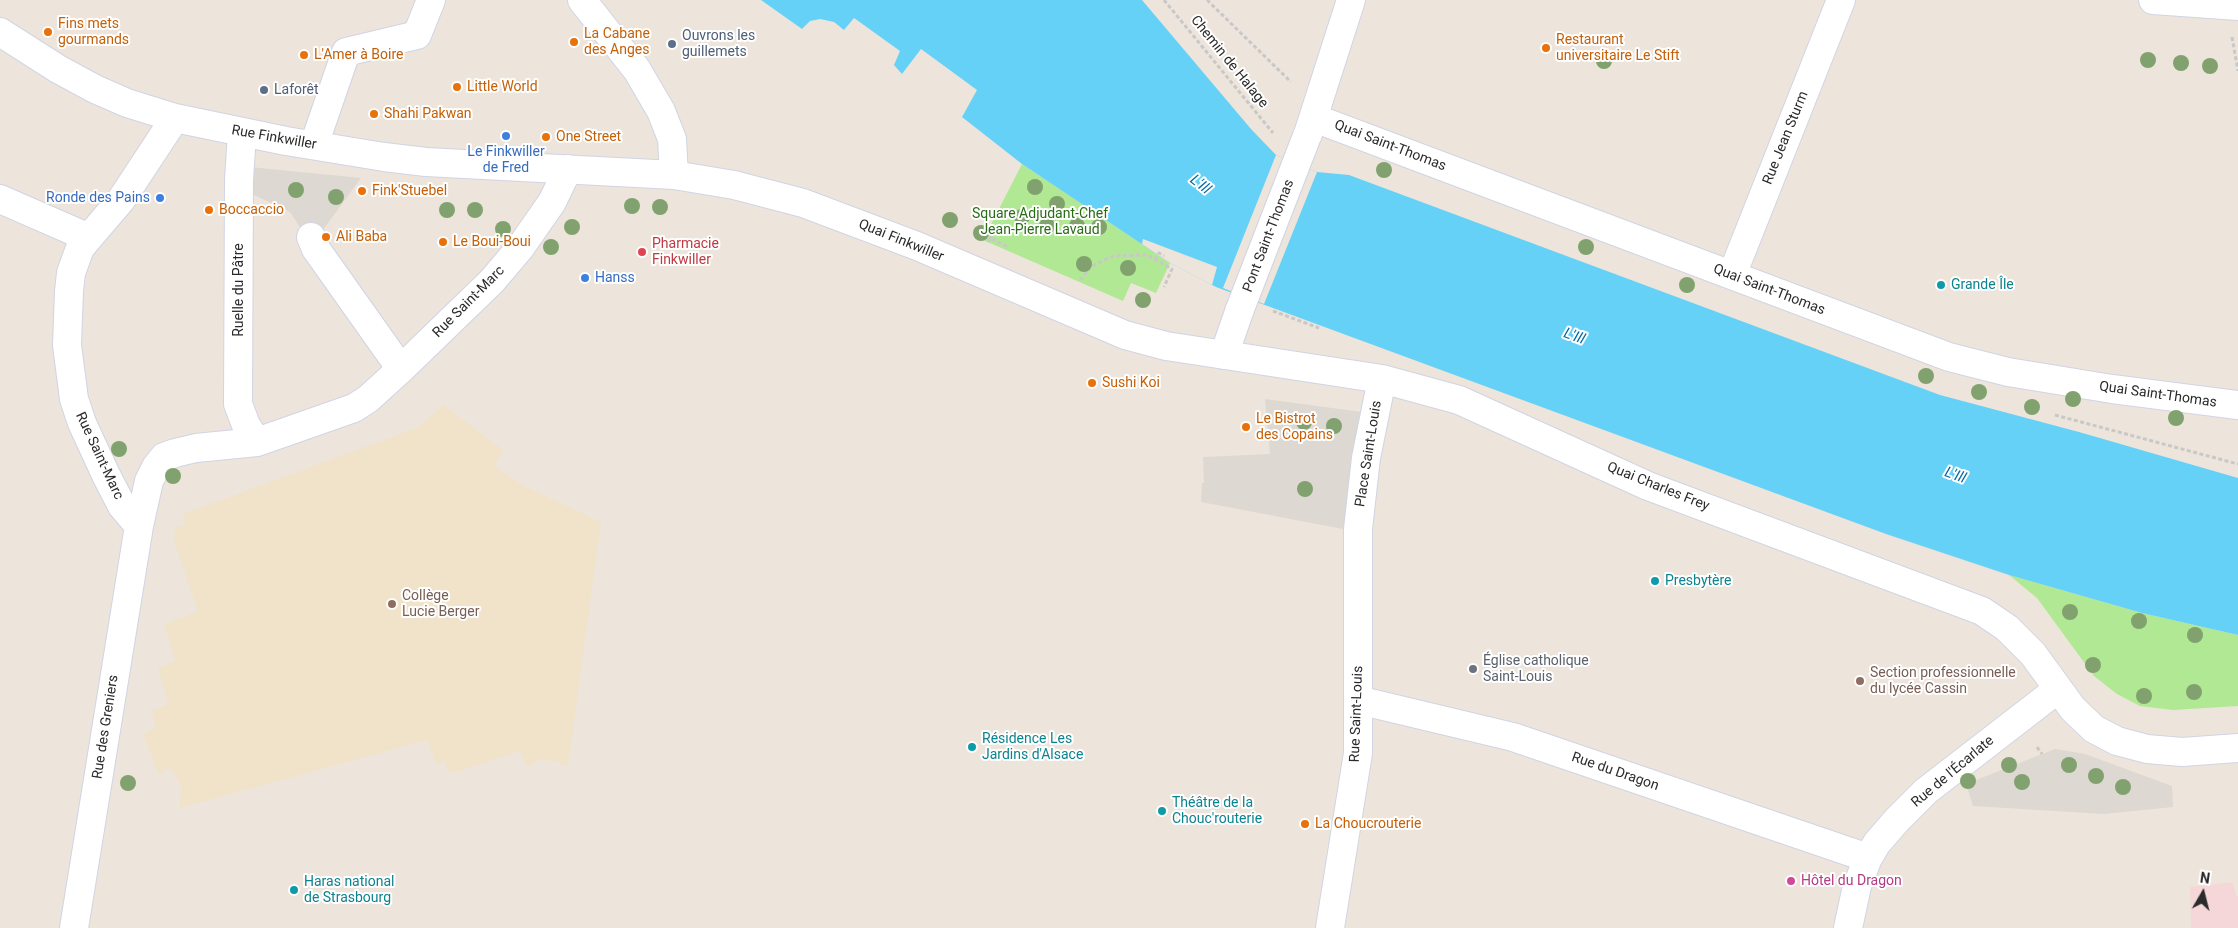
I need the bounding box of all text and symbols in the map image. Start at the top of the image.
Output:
street label: Chemin de Halage [1187,12,1271,112]
place label: Fins mets gourmands [58,16,129,48]
marker: Fins mets gourmands [42,26,54,38]
place label: La Cabane des Anges [584,26,650,58]
place label: Ouvrons les guillemets [682,28,755,60]
place label: Restaurant universitaire Le Stift [1556,32,1680,64]
marker: La Cabane des Anges [568,36,580,48]
marker: Ouvrons les guillemets [666,38,678,50]
marker: Restaurant universitaire Le Stift [1540,42,1552,54]
place label: L'Amer à Boire [314,47,403,63]
marker: L'Amer à Boire [298,49,310,61]
place label: Little World [467,79,538,95]
marker: Little World [451,81,463,93]
place label: Laforêt [274,82,319,98]
marker: Laforêt [258,84,270,96]
street label: Rue Jean Sturm [1760,89,1812,187]
place label: Shahi Pakwan [384,106,472,122]
marker: Shahi Pakwan [368,108,380,120]
street label: Quai Saint-Thomas [1332,117,1448,175]
street label: Rue Finkwiller [230,122,318,154]
place label: One Street [556,129,621,145]
marker: Le Finkwiller de Fred [500,130,512,142]
marker: One Street [540,131,552,143]
place label: Le Finkwiller de Fred [467,144,545,176]
water label: L'Ill [1186,171,1214,199]
street label: Pont Saint-Thomas [1240,177,1298,295]
place label: Fink'Stuebel [372,183,447,199]
marker: Fink'Stuebel [356,185,368,197]
place label: Ronde des Pains [46,190,150,206]
marker: Ronde des Pains [154,192,166,204]
place label: Boccaccio [219,202,284,218]
marker: Boccaccio [203,204,215,216]
park label: Square Adjudant-Chef Jean-Pierre Lavaud [972,206,1108,238]
street label: Quai Finkwiller [856,216,946,266]
place label: Ali Baba [336,229,387,245]
marker: Ali Baba [320,231,332,243]
place label: Le Boui-Boui [453,234,531,250]
marker: Le Boui-Boui [437,236,449,248]
place label: Pharmacie Finkwiller [652,236,719,268]
street label: Ruelle du Pâtre [231,243,247,337]
marker: Pharmacie Finkwiller [636,246,648,258]
street label: Quai Saint-Thomas [1711,261,1827,319]
street label: Rue Saint-Marc [430,263,508,341]
place label: Hanss [595,270,635,286]
marker: Hanss [579,272,591,284]
place label: Grande Île [1951,277,2014,293]
marker: Grande Île [1935,279,1947,291]
water label: L'Ill [1561,325,1587,349]
place label: Sushi Koi [1102,375,1160,391]
marker: Sushi Koi [1086,377,1098,389]
street label: Quai Saint-Thomas [2098,378,2218,412]
street label: Place Saint-Louis [1352,400,1386,508]
street label: Rue Saint-Marc [71,410,127,502]
place label: Le Bistrot des Copains [1256,411,1333,444]
marker: Le Bistrot des Copains [1240,421,1252,433]
street label: Quai Charles Frey [1604,459,1712,515]
water label: L'Ill [1942,464,1968,488]
place label: Presbytère [1665,573,1732,589]
marker: Presbytère [1649,575,1661,587]
place label: Collège Lucie Berger [402,588,479,620]
marker: Collège Lucie Berger [386,598,398,610]
place label: Église catholique Saint-Louis [1483,653,1589,686]
marker: Église catholique Saint-Louis [1467,663,1479,675]
street label: Rue Saint-Louis [1347,665,1367,763]
place label: Section professionnelle du lycée Cassin [1870,665,2016,698]
street label: Rue des Greniers [89,674,123,780]
marker: Section professionnelle du lycée Cassin [1854,675,1866,687]
place label: Résidence Les Jardins d'Alsace [982,731,1083,764]
street label: Rue de l'Écarlate [1908,733,1998,811]
marker: Résidence Les Jardins d'Alsace [966,741,978,753]
street label: Rue du Dragon [1569,749,1661,795]
place label: Théâtre de la Chouc'routerie [1172,795,1262,828]
marker: Théâtre de la Chouc'routerie [1156,805,1168,817]
place label: La Choucrouterie [1315,816,1421,832]
marker: La Choucrouterie [1299,818,1311,830]
north arrow [2178,868,2228,918]
text: N [2199,870,2211,887]
place label: Hôtel du Dragon [1801,873,1902,889]
place label: Haras national de Strasbourg [304,874,394,906]
marker: Hôtel du Dragon [1785,875,1797,887]
marker: Haras national de Strasbourg [288,884,300,896]

